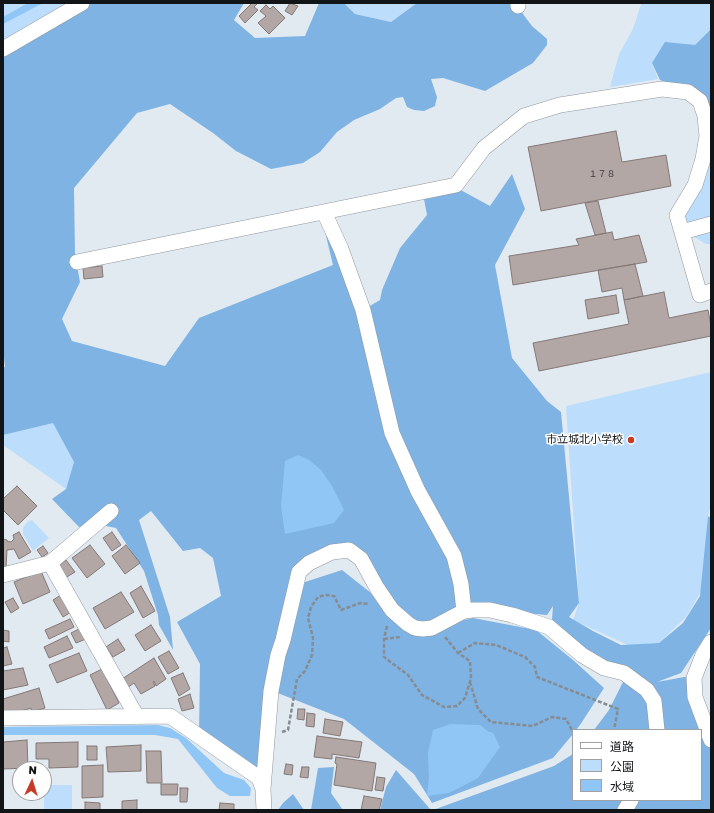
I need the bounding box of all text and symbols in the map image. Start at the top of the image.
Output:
house number: １７８ [589,169,615,179]
place label: 市立城北小学校 [546,433,623,447]
marker: 市立城北小学校 [626,435,636,445]
legend [572,729,702,801]
text: 道路 [610,739,634,754]
text: 公園 [610,759,634,774]
north arrow [12,761,52,801]
text: N [28,763,37,776]
text: 水域 [610,779,634,794]

